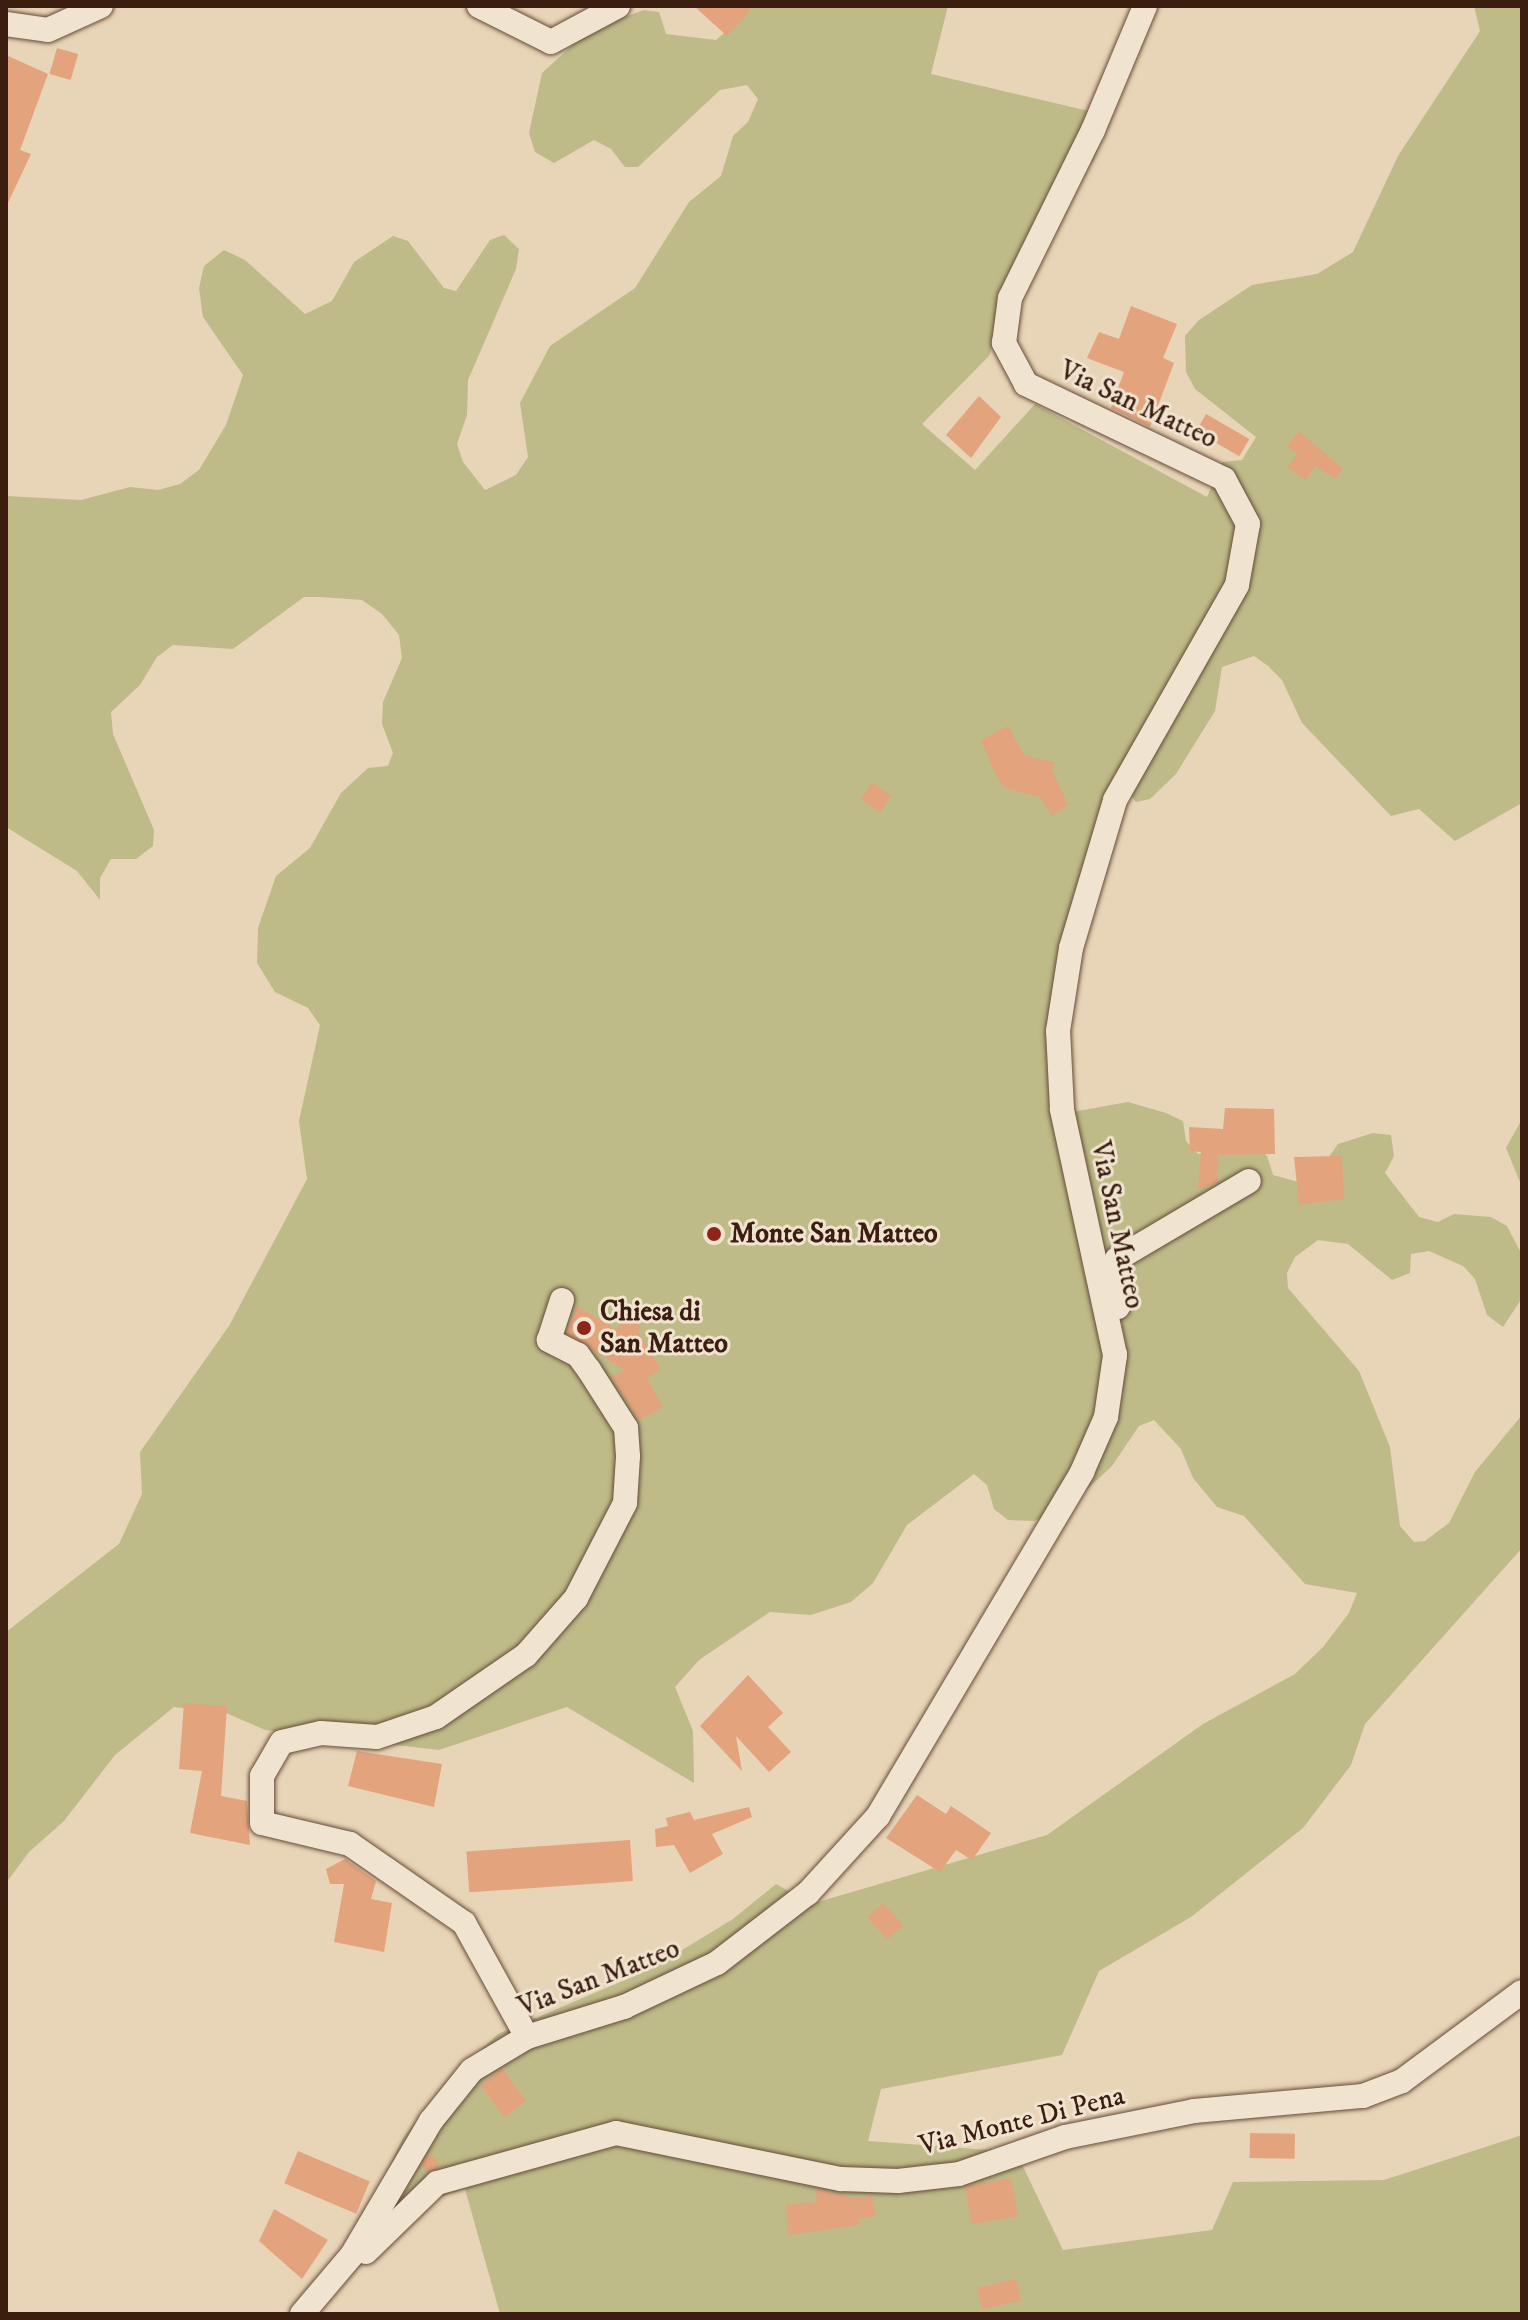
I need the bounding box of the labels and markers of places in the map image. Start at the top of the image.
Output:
place label: Monte San Matteo [730,1217,938,1251]
marker: Monte San Matteo [705,1225,723,1243]
place label: Chiesa di San Matteo [600,1295,728,1361]
marker: Chiesa di San Matteo [575,1319,593,1337]

